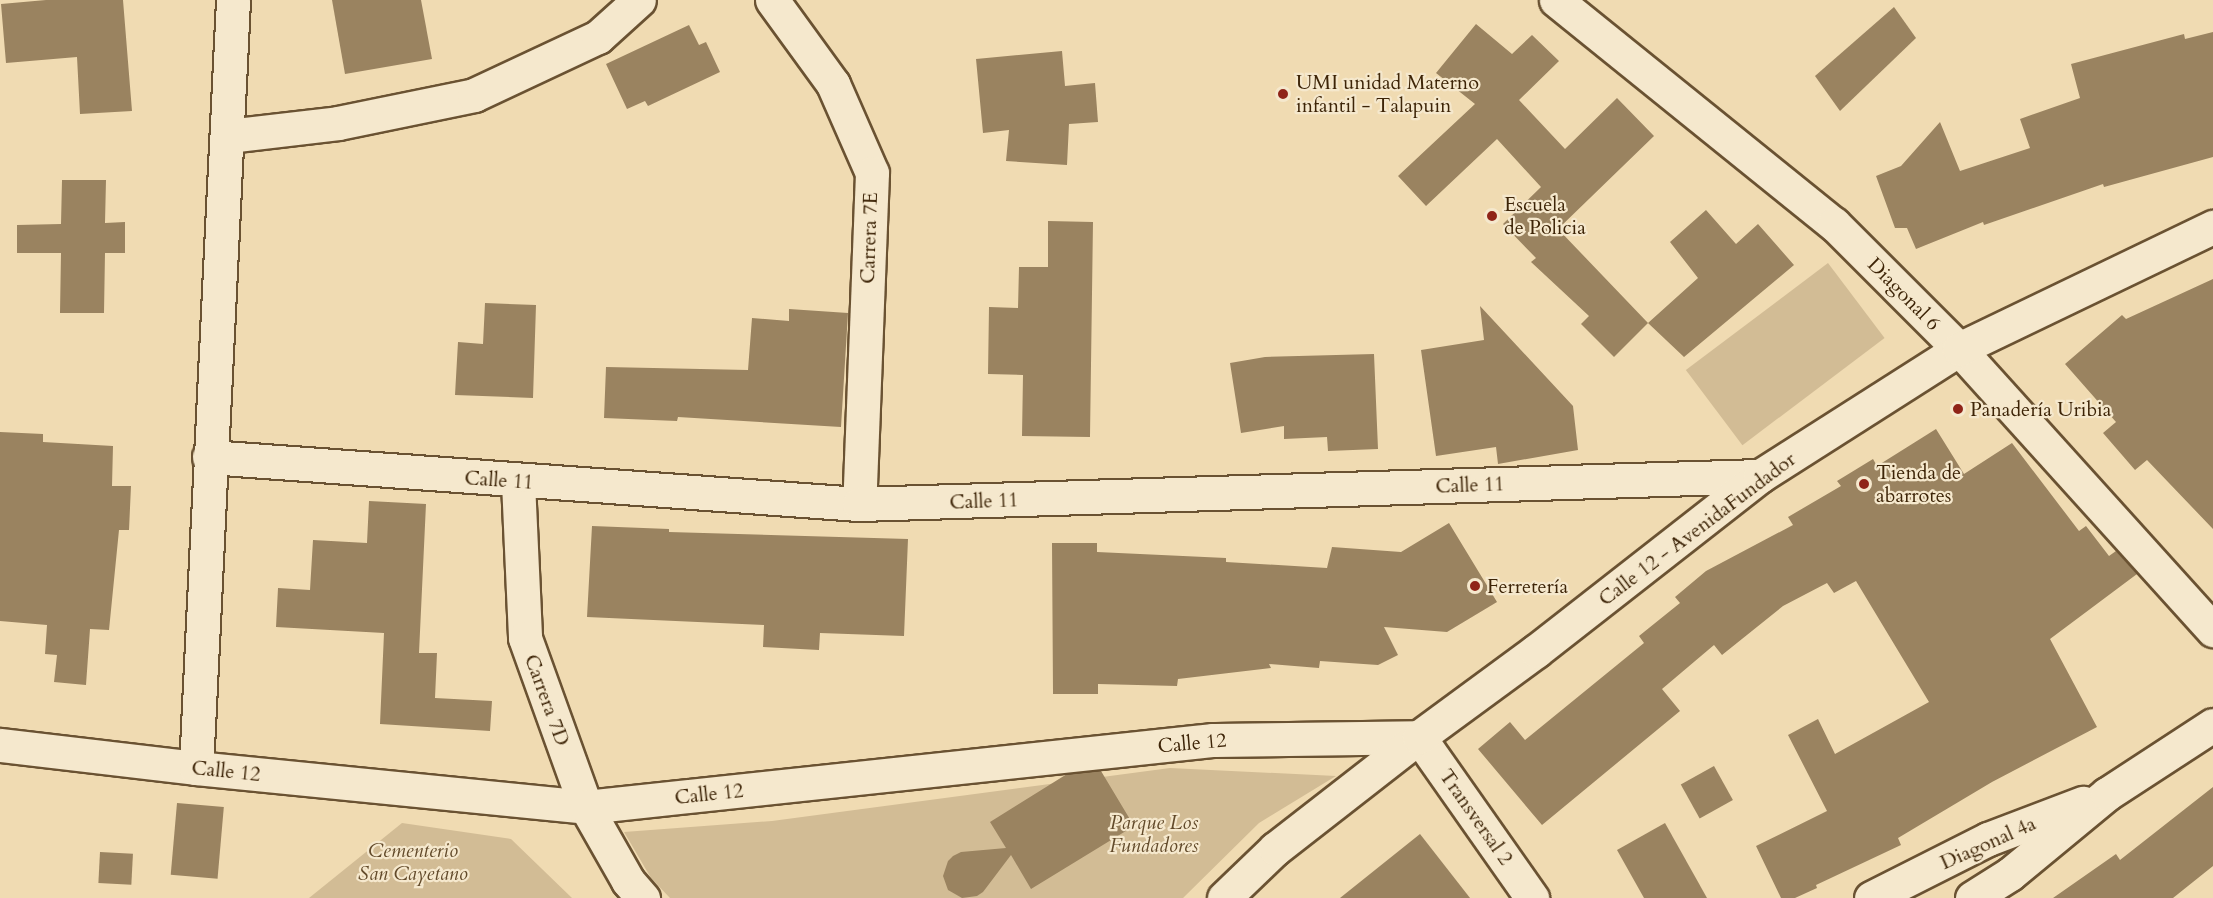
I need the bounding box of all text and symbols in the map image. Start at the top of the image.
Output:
place label: UMI unidad Materno infantil - Talapuin [1296,70,1479,117]
marker: UMI unidad Materno infantil - Talapuin [1274,85,1292,103]
street label: Carrera 7E [855,192,883,284]
place label: Escuela de Policia [1504,192,1586,239]
marker: Escuela de Policia [1485,209,1499,223]
street label: Diagonal 6 [1863,253,1945,335]
place label: Panadería Uribia [1970,397,2111,421]
marker: Panadería Uribia [1951,402,1965,416]
street label: Calle 12 - AvenidaFundador [1594,447,1800,611]
place label: Tienda de abarrotes [1876,460,1961,507]
street label: Calle 11 [464,466,534,494]
street label: Calle 11 [1435,472,1505,498]
marker: Tienda de abarrotes [1857,477,1871,491]
street label: Calle 11 [949,488,1019,514]
place label: Ferretería [1487,574,1568,598]
marker: Ferretería [1468,579,1482,593]
street label: Carrera 7D [519,651,575,749]
street label: Calle 12 [1157,728,1227,758]
street label: Calle 12 [190,755,262,787]
street label: Transversal 2 [1434,765,1518,869]
street label: Calle 12 [673,778,745,810]
park label: Parque Los Fundadores [1109,811,1199,858]
street label: Diagonal 4a [1937,811,2039,875]
park label: Cementerio San Cayetano [358,838,468,885]

